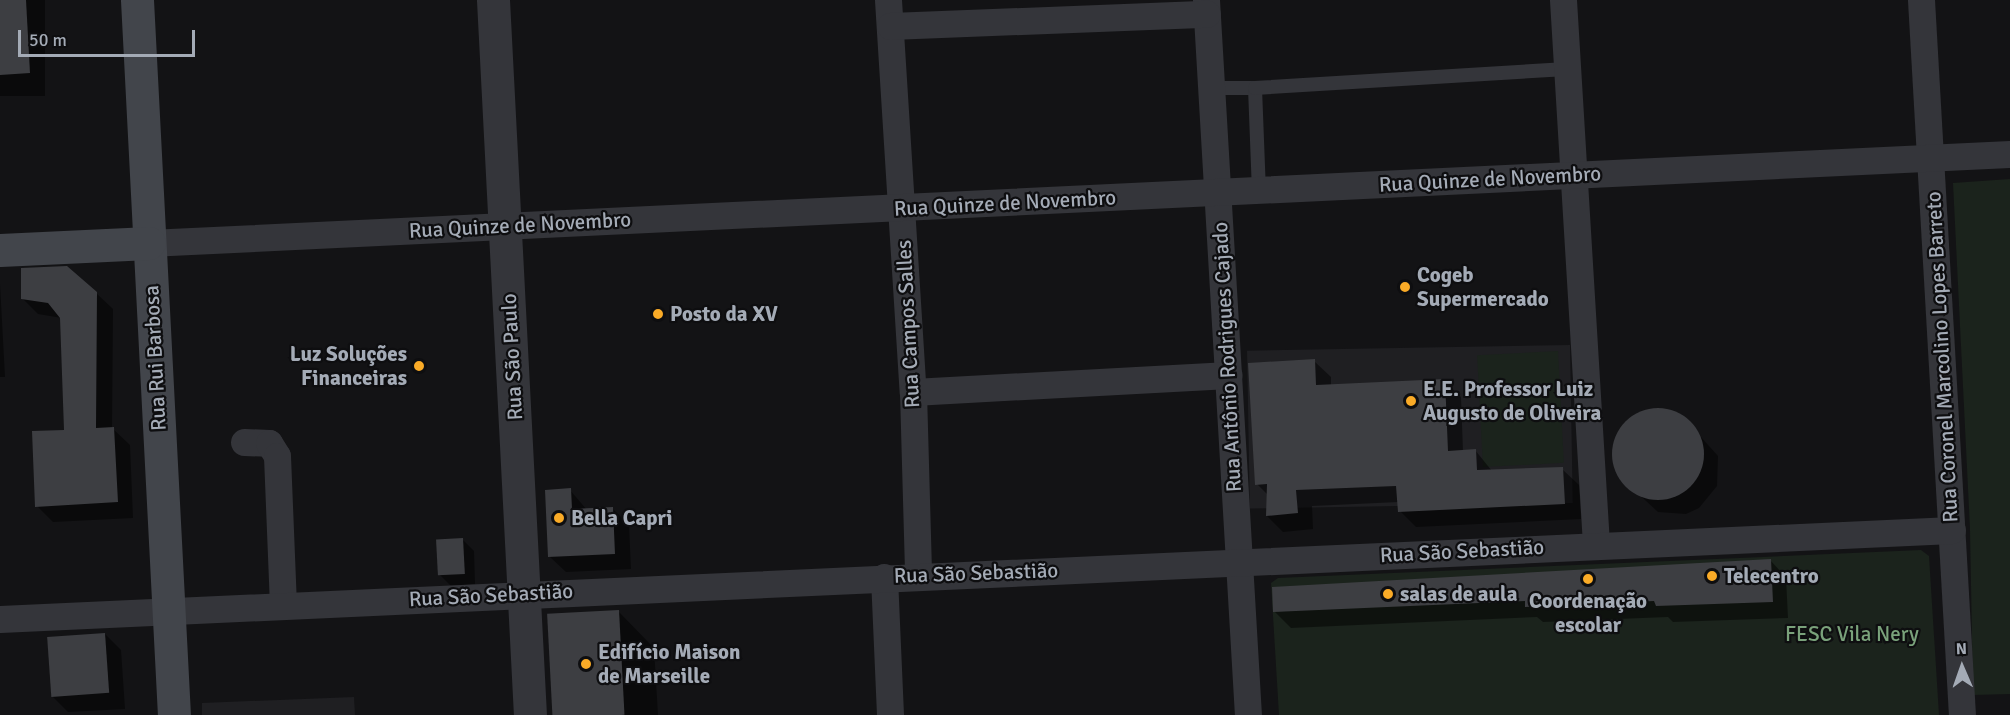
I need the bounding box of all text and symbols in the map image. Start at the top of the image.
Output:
scale bar [21,18,198,56]
text: 50 m [29,29,67,51]
street label: Rua Quinze de Novembro [1378,161,1602,197]
street label: Rua Quinze de Novembro [893,185,1117,221]
street label: Rua Coronel Marcolino Lopes Barreto [1921,191,1963,523]
street label: Rua Quinze de Novembro [408,207,632,243]
street label: Rua Antônio Rodrigues Cajado [1207,221,1247,493]
street label: Rua Campos Salles [891,239,925,409]
place label: Cogeb Supermercado [1417,262,1549,312]
marker: Cogeb Supermercado [1398,280,1412,294]
street label: Rua Rui Barbosa [139,285,171,431]
street label: Rua São Paulo [496,293,528,421]
place label: Posto da XV [670,301,778,327]
marker: Posto da XV [651,307,665,321]
place label: Luz Soluções Financeiras [290,341,407,391]
marker: Luz Soluções Financeiras [412,359,426,373]
place label: E.E. Professor Luiz Augusto de Oliveira [1423,376,1601,426]
marker: E.E. Professor Luiz Augusto de Oliveira [1404,394,1418,408]
place label: Bella Capri [571,505,673,531]
marker: Bella Capri [552,511,566,525]
street label: Rua São Sebastião [1379,534,1545,568]
street label: Rua São Sebastião [893,558,1059,588]
place label: Telecentro [1724,563,1819,589]
marker: Telecentro [1705,569,1719,583]
marker: Coordenação escolar [1581,572,1595,586]
street label: Rua São Sebastião [408,578,574,612]
place label: salas de aula [1400,581,1517,607]
marker: salas de aula [1381,587,1395,601]
place label: Coordenação escolar [1529,588,1647,638]
park label: FESC Vila Nery [1785,621,1919,647]
north arrow [1932,637,1992,697]
place label: Edifício Maison de Marseille [598,639,741,689]
text: N [1955,639,1967,659]
marker: Edifício Maison de Marseille [579,657,593,671]

